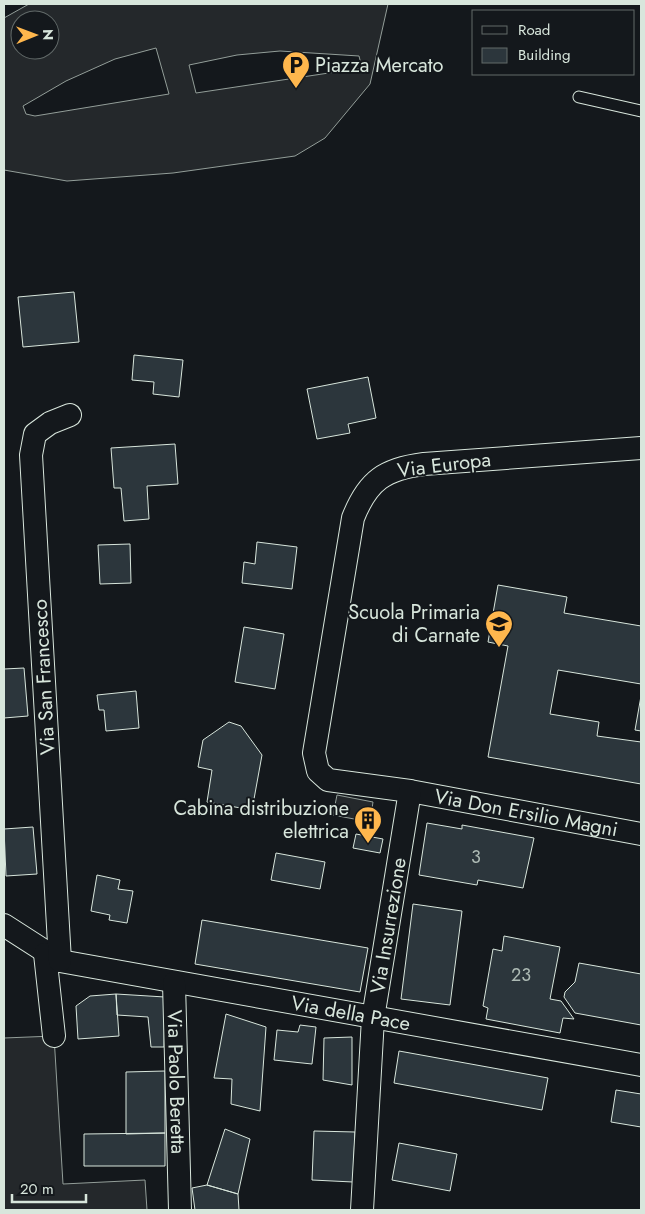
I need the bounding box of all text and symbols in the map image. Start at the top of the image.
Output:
north arrow [10,10,60,60]
legend [472,10,635,75]
text: Road [518,19,550,41]
text: N [38,29,58,41]
text: Building [518,44,570,66]
parking icon: Piazza Mercato [281,50,311,89]
place label: Piazza Mercato [315,51,443,80]
street label: Via Europa [396,445,492,485]
street label: Via San Francesco [25,598,63,756]
place label: Scuola Primaria di Carnate [348,598,480,650]
school or university icon: Scuola Primaria di Carnate [484,609,514,648]
street label: Via Don Ersilio Magni [432,781,620,844]
place label: Cabina distribuzione elettrica [173,794,349,846]
building icon: Cabina distribuzione elettrica [353,805,383,844]
house number: 3 [471,844,481,870]
street label: Via Insurrezione [363,855,413,996]
house number: 23 [511,962,531,988]
street label: Via della Pace [289,988,413,1038]
street label: Via Paolo Beretta [160,1010,193,1154]
scale bar [12,1172,86,1204]
text: 20 m [20,1178,54,1200]

